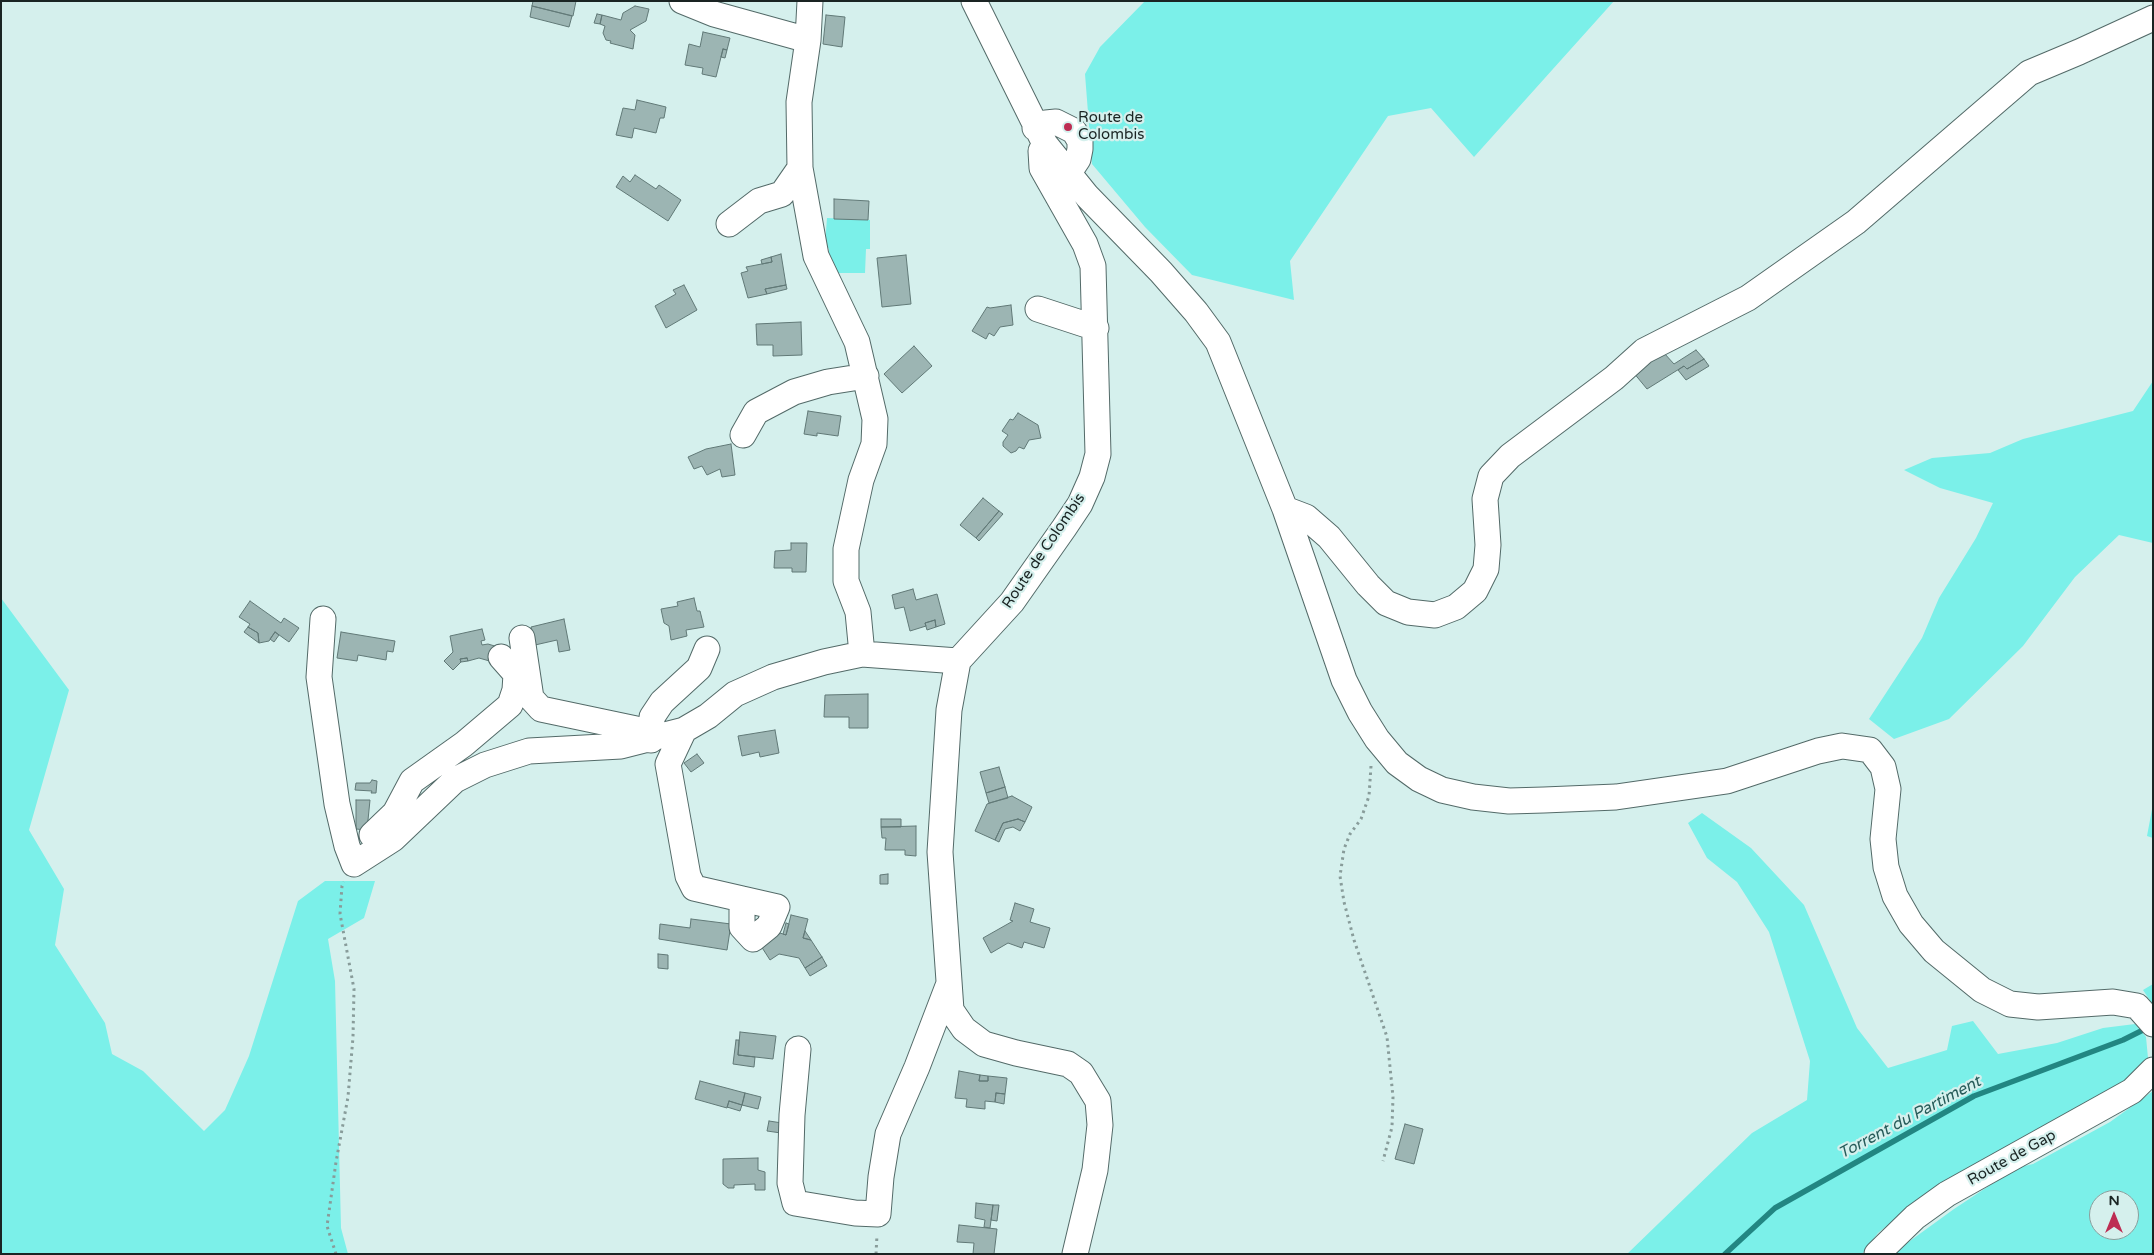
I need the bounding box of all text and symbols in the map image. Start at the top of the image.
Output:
place label: Route de Colombis [1078,109,1144,144]
marker: Route de Colombis [1062,121,1074,133]
street label: Route de Colombis [999,490,1089,612]
water label: Torrent du Partiment [1836,1072,1984,1164]
street label: Route de Gap [1965,1126,2059,1190]
north arrow [2089,1190,2139,1240]
text: N [2108,1192,2120,1209]

